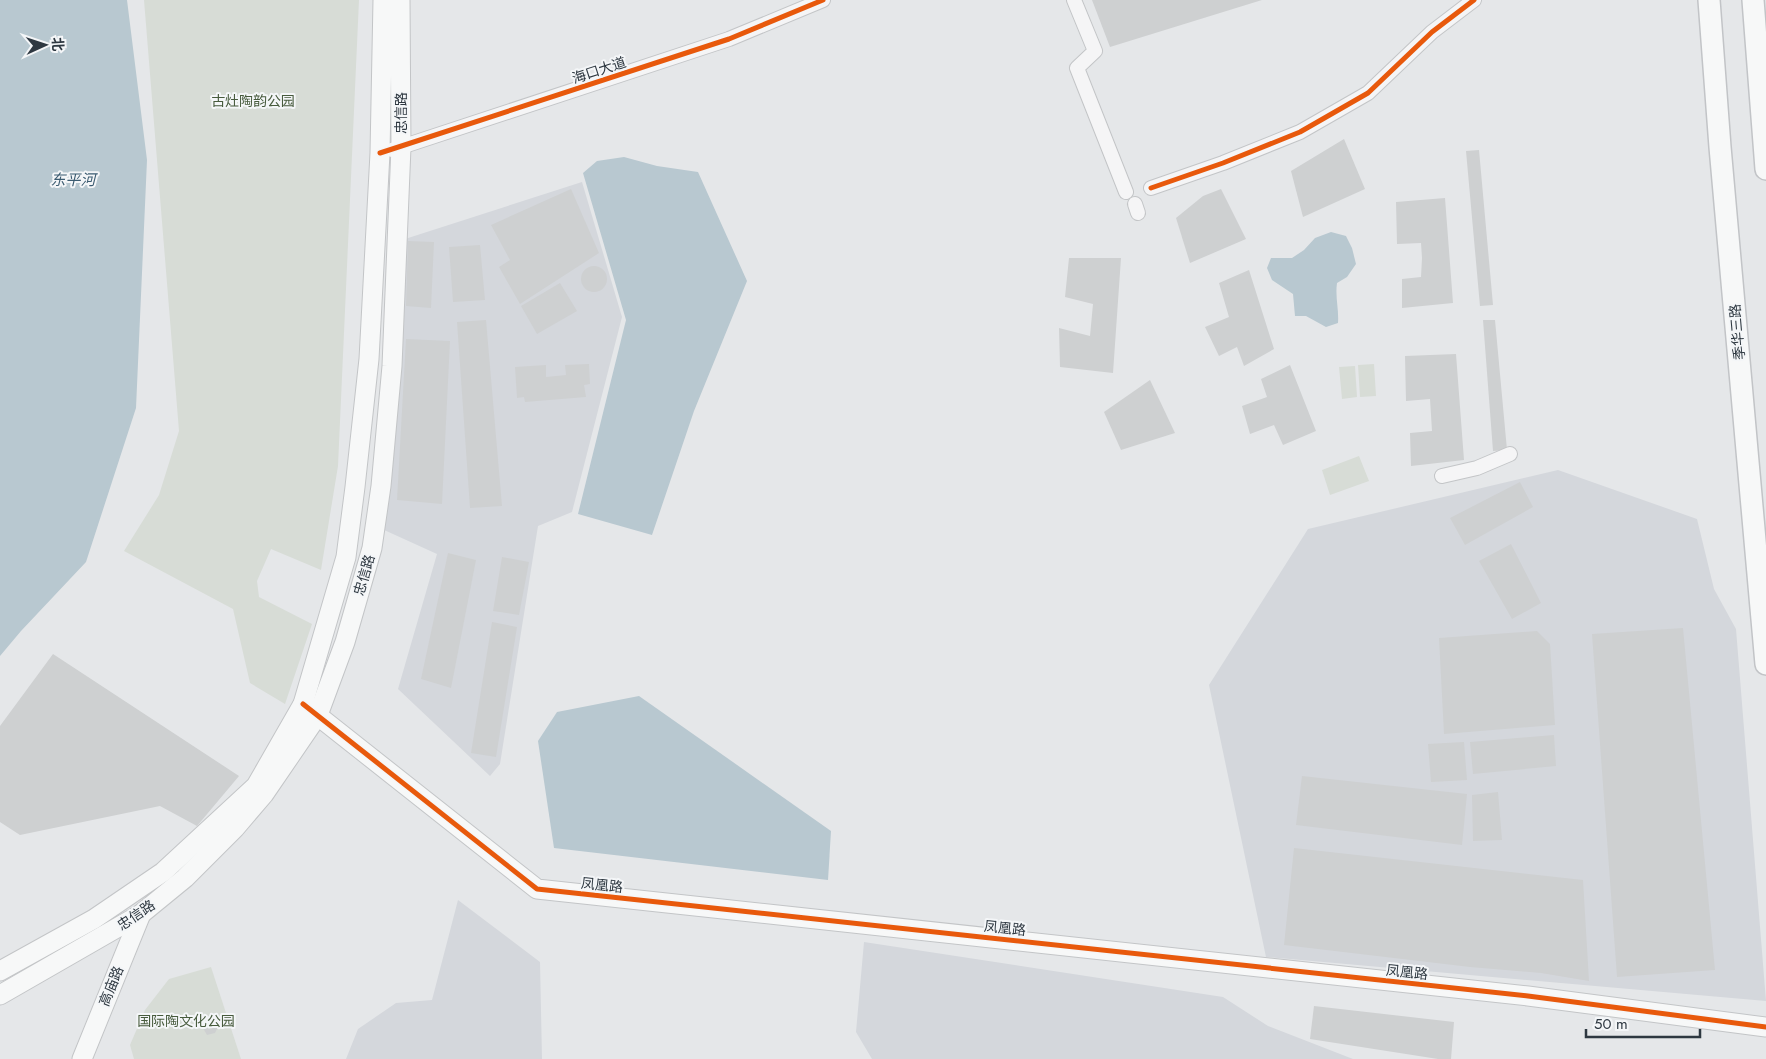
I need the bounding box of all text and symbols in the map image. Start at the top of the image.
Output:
north arrow [20,20,70,70]
text: 北 [48,37,68,52]
street label: 海口大道 [569,52,629,88]
park label: 古灶陶韵公园 [211,91,295,111]
street label: 忠信路 [391,92,411,134]
water label: 东平河 [50,169,98,191]
street label: 季华三路 [1725,303,1749,361]
street label: 忠信路 [349,552,379,598]
street label: 凤凰路 [580,873,624,897]
street label: 忠信路 [113,895,159,935]
street label: 凤凰路 [983,916,1027,940]
street label: 凤凰路 [1385,960,1429,984]
street label: 高庙路 [94,963,128,1009]
scale bar [1586,1006,1700,1038]
park label: 国际陶文化公园 [137,1011,235,1031]
text: 50 m [1594,1013,1628,1035]

